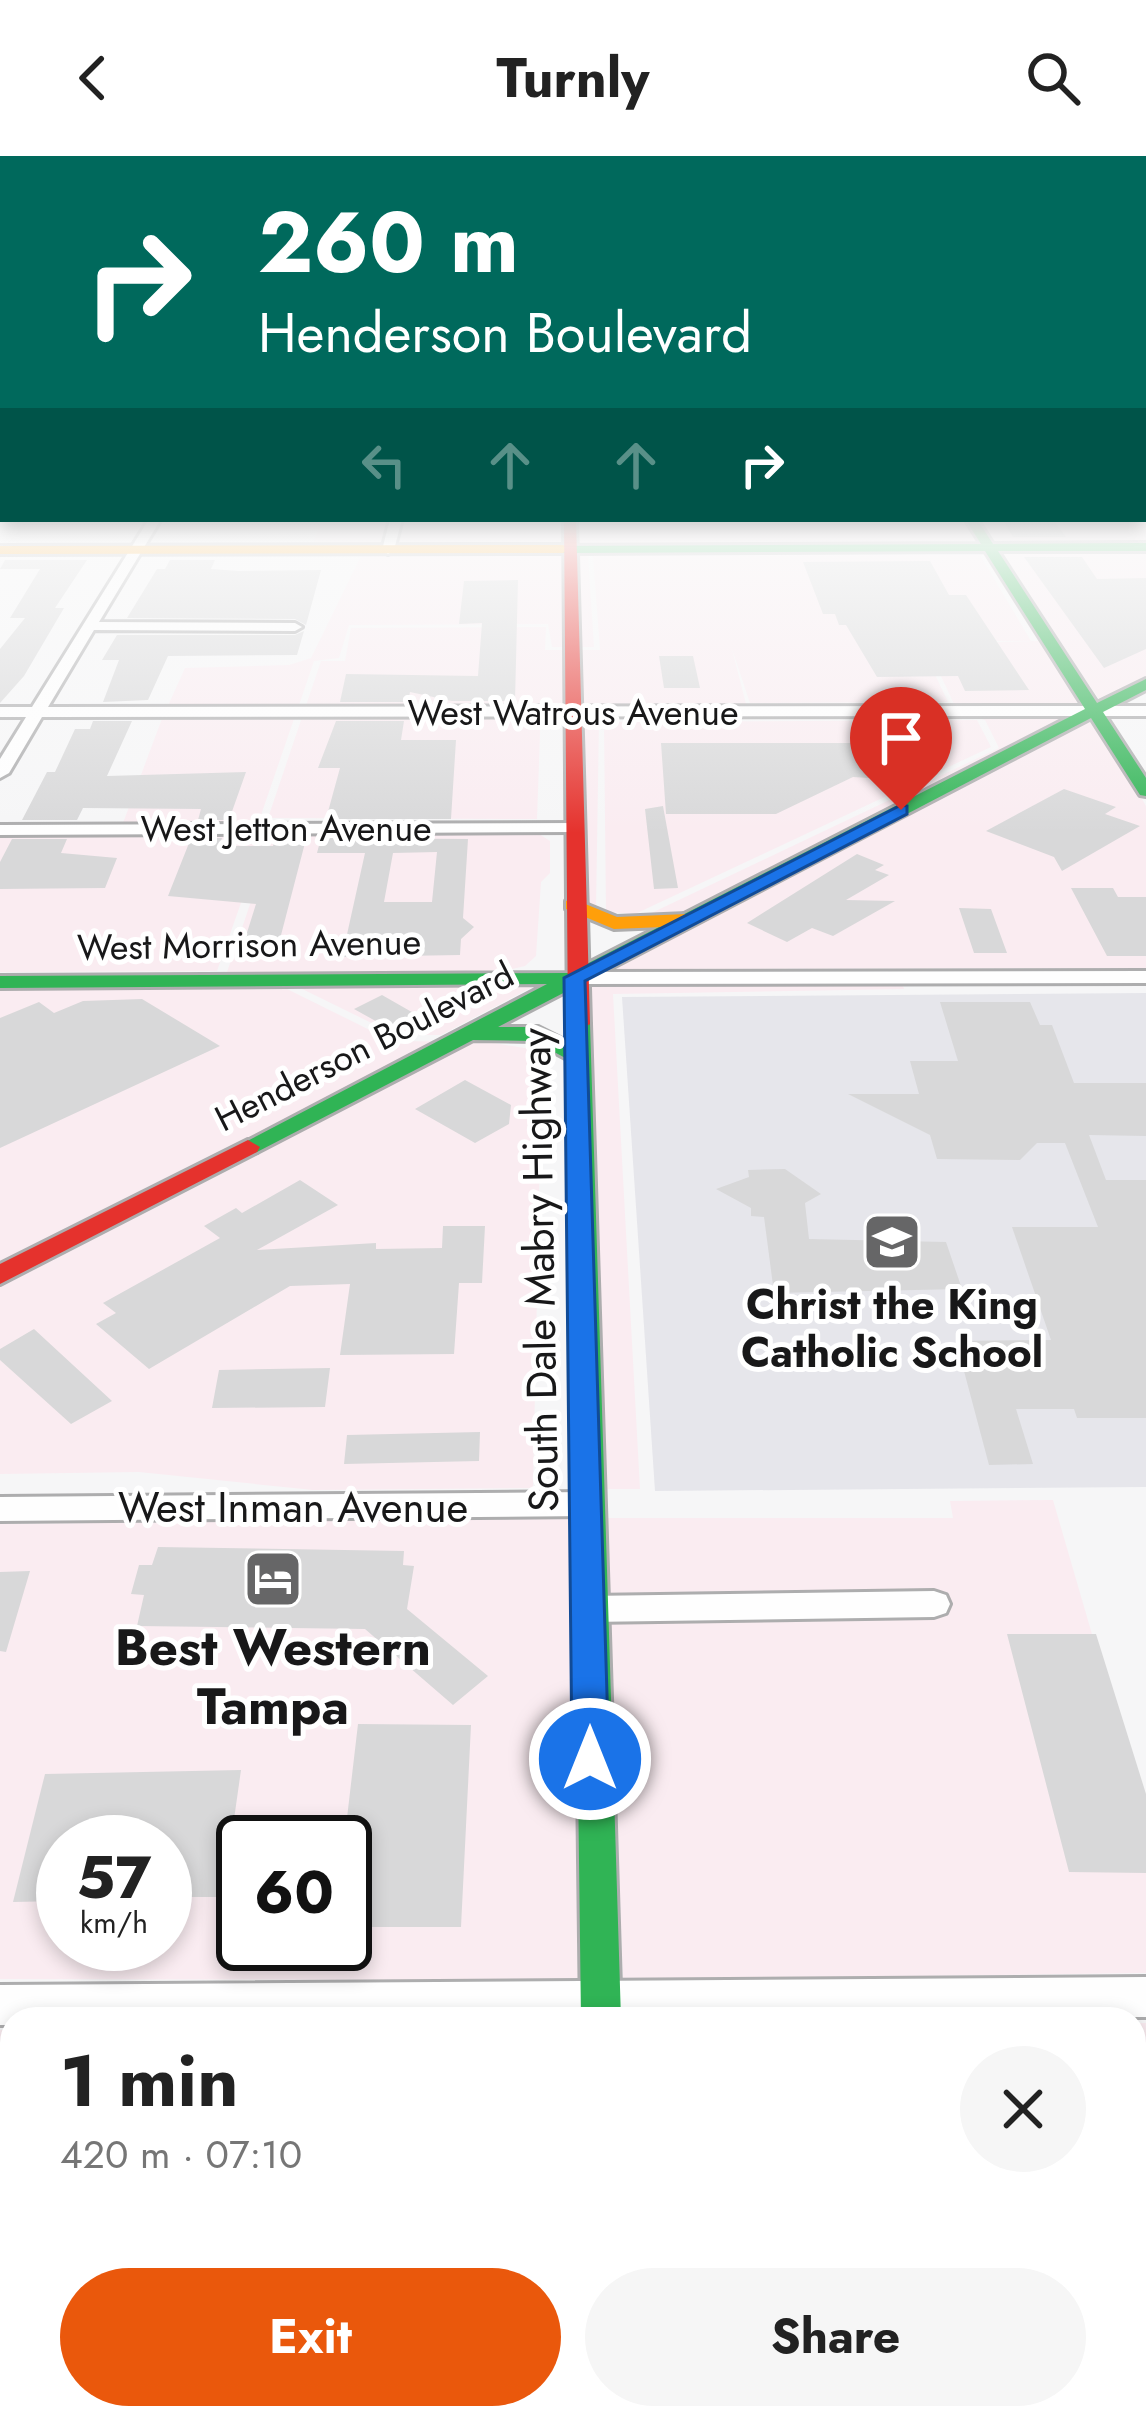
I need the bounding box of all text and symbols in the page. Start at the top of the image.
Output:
text: Turnly [497,39,649,117]
icon: back [60,45,126,111]
icon: search [1020,45,1086,111]
text: 260 m [258,182,519,304]
icon: right [60,204,216,360]
text: Henderson Boulevard [258,294,752,372]
icon: left [351,432,417,498]
icon: ahead [477,432,543,498]
icon: ahead [603,432,669,498]
icon: right [729,432,795,498]
street label: West Watrous Avenue [407,686,739,738]
pin [850,687,952,810]
icon: arrive [868,705,934,771]
street label: West Jetton Avenue [140,802,432,854]
street label: West Morrison Avenue [77,915,421,973]
street label: Henderson Boulevard [205,948,523,1144]
street label: South Dale Mabry Highway [505,1027,574,1513]
school or university icon: Christ the King Catholic School [861,1211,923,1273]
place label: Christ the King Catholic School [741,1274,1043,1383]
street label: West Inman Avenue [118,1477,468,1538]
hotel icon: Best Western Tampa [242,1548,304,1610]
place label: Best Western Tampa [115,1610,431,1743]
position arrow [527,1696,653,1822]
speed limit sign: 60 [216,1815,372,1971]
text: 57 [77,1834,151,1921]
text: km/h [80,1901,148,1944]
text: 1 min [60,2029,239,2133]
button: close [960,2046,1086,2172]
text: 420 m · 07:10 [60,2126,302,2183]
button: Exit [60,2268,561,2406]
button: Share [585,2268,1086,2406]

